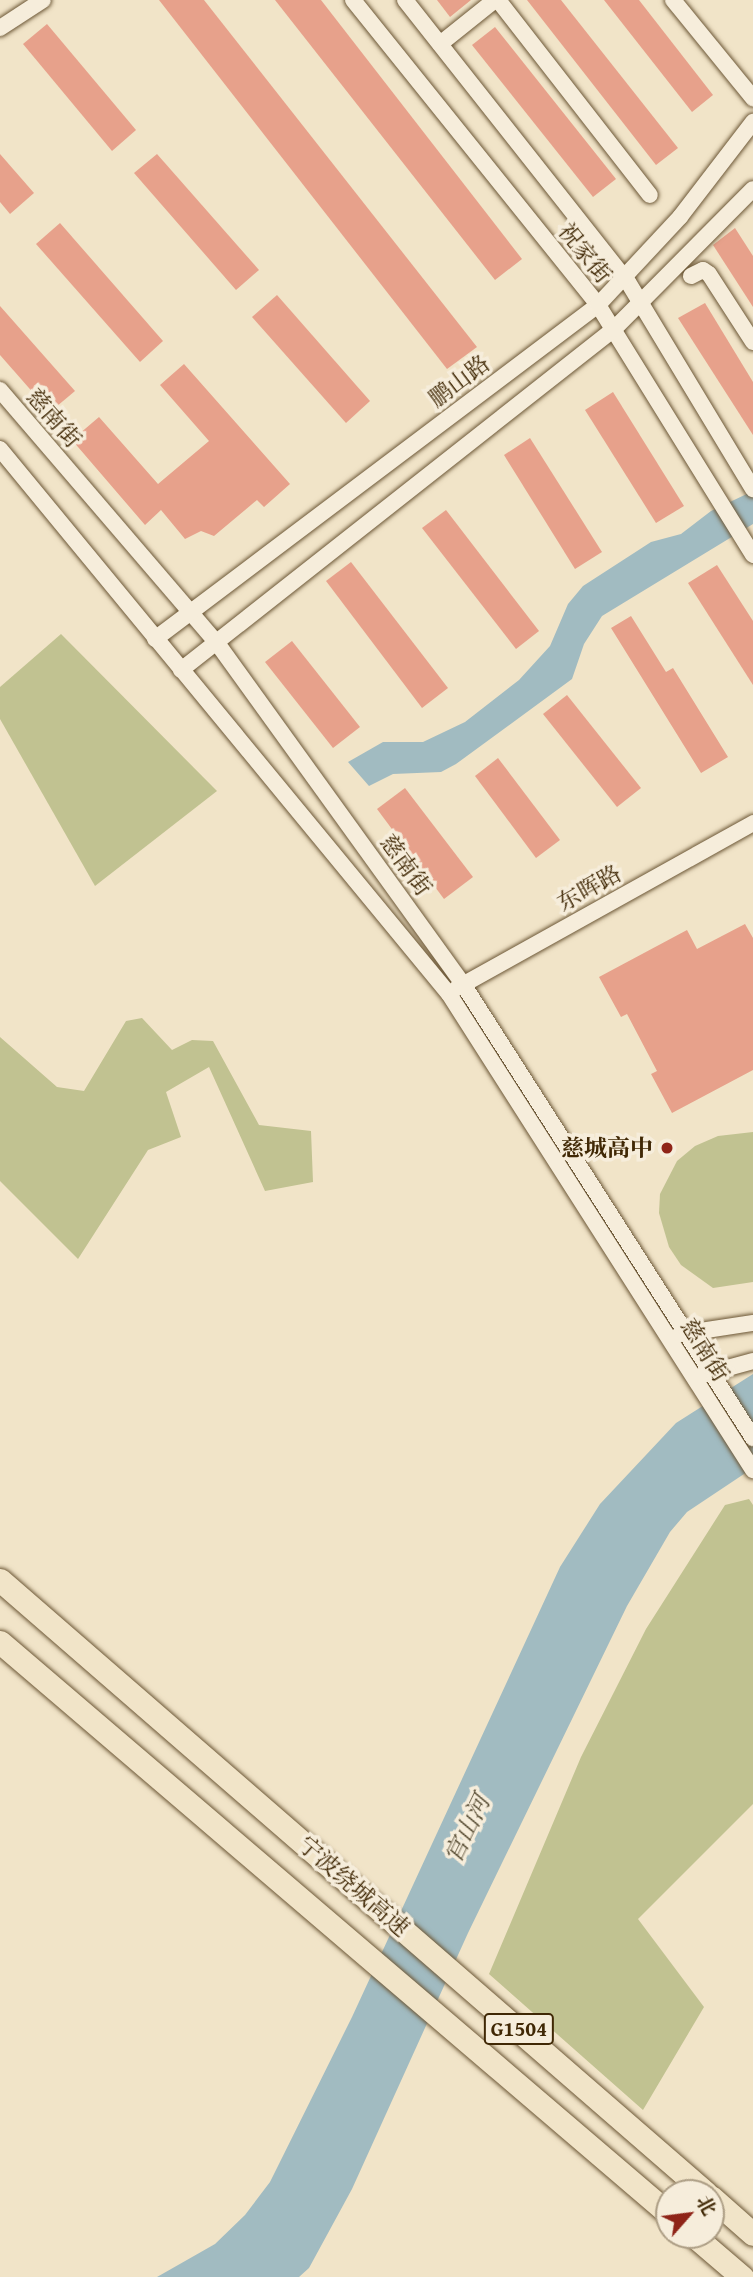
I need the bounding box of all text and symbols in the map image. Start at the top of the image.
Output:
street label: 祝家街 [553,218,617,288]
street label: 鹏山路 [423,349,495,413]
street label: 慈南街 [21,383,87,453]
street label: 慈南街 [375,829,437,901]
street label: 东晖路 [552,859,626,917]
place label: 慈城高中 [561,1134,653,1162]
marker: 慈城高中 [659,1140,675,1156]
street label: 慈南街 [675,1313,735,1387]
water label: 官山河 [438,1790,496,1868]
street label: 宁波绕城高速 [293,1830,415,1942]
road number: G1504 [482,2011,556,2046]
north arrow [655,2179,725,2249]
text: 北 [690,2190,724,2220]

